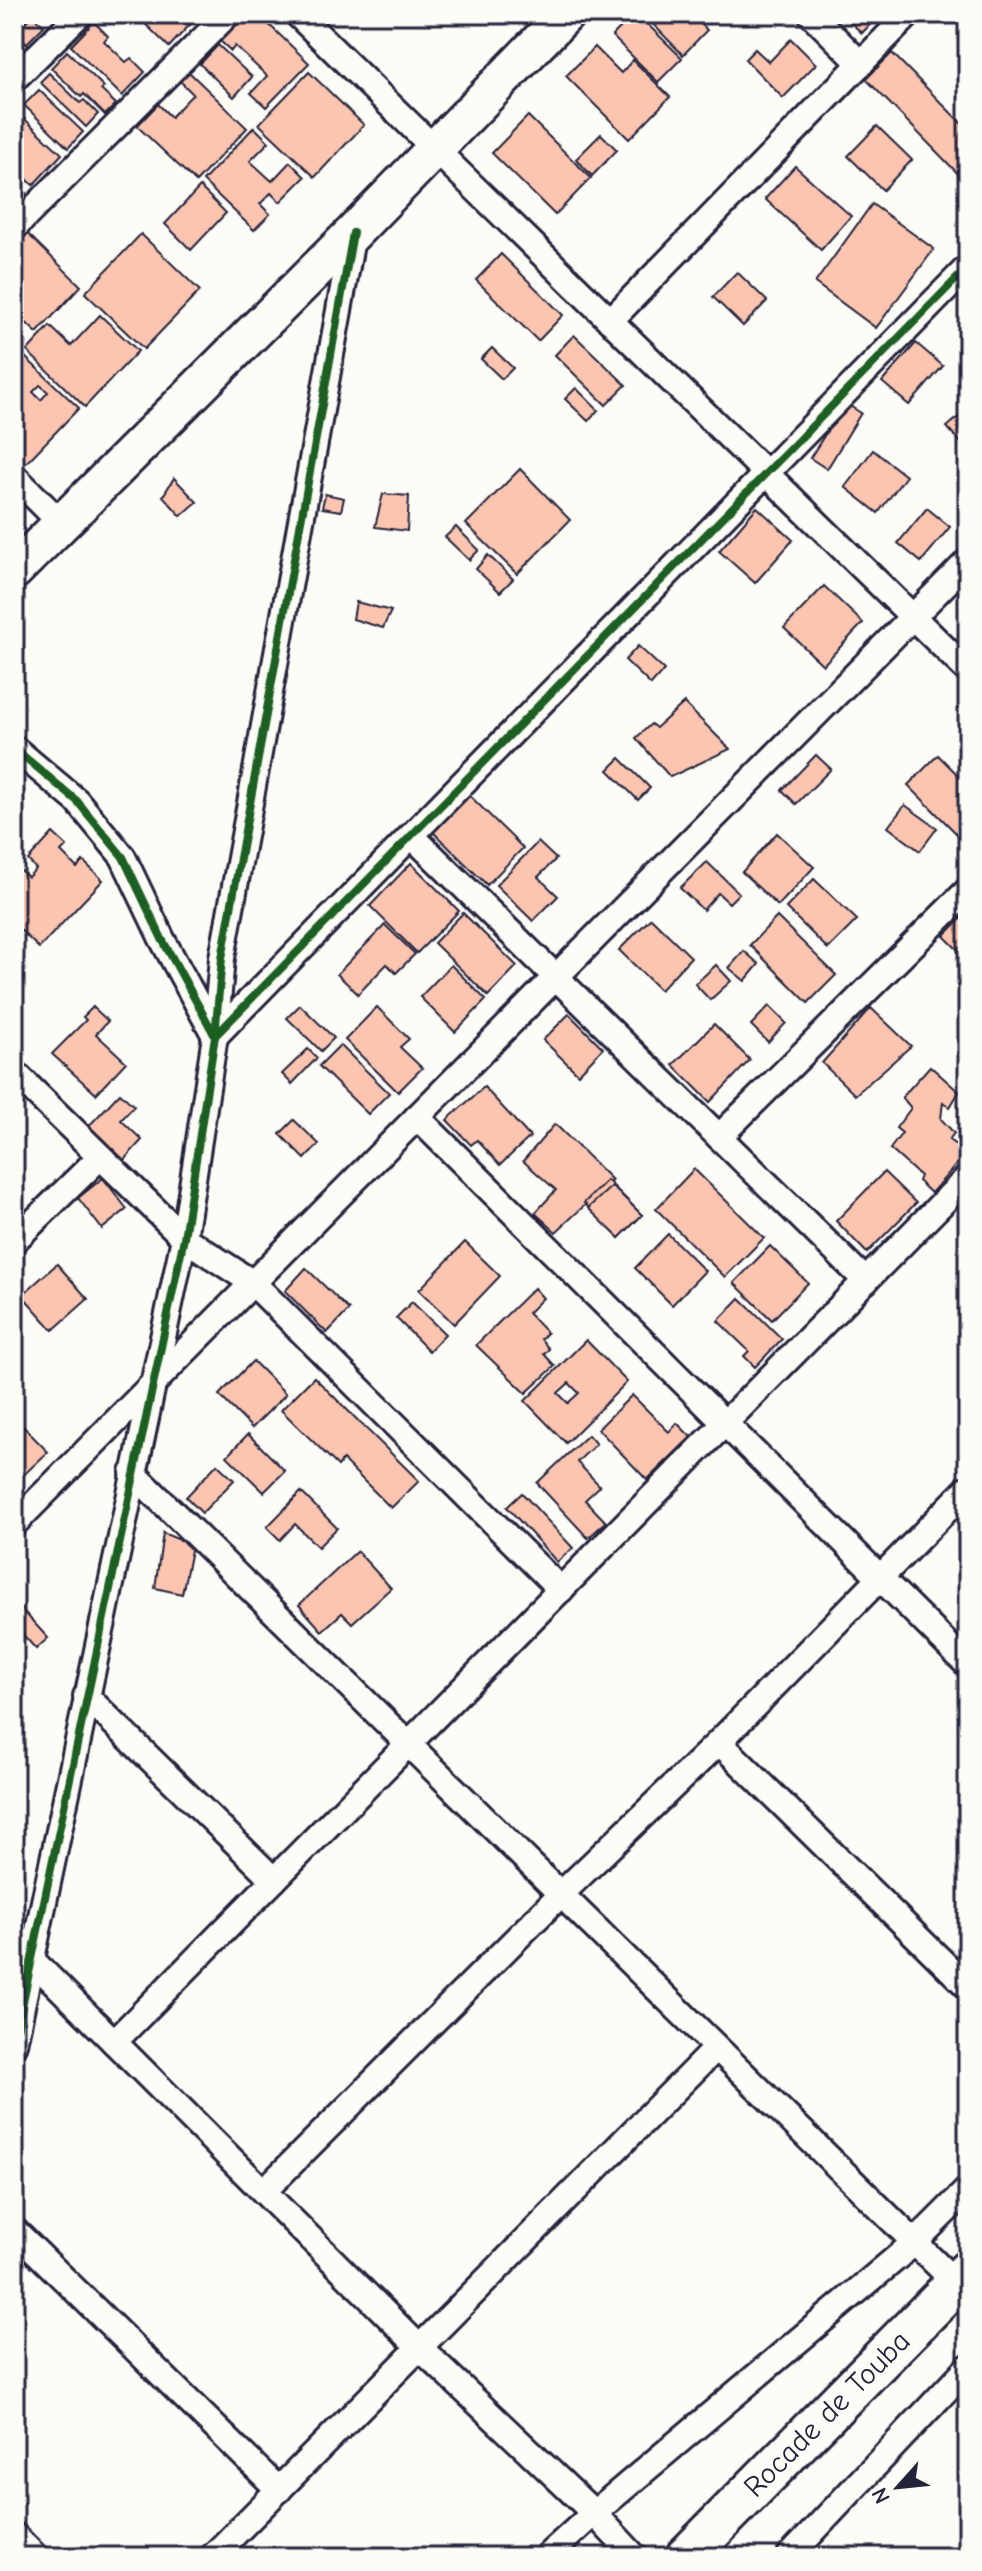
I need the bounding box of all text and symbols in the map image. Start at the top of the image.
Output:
street label: Rocade de Touba [737,2324,917,2504]
north arrow [858,2447,938,2527]
text: N [866,2483,896,2508]

